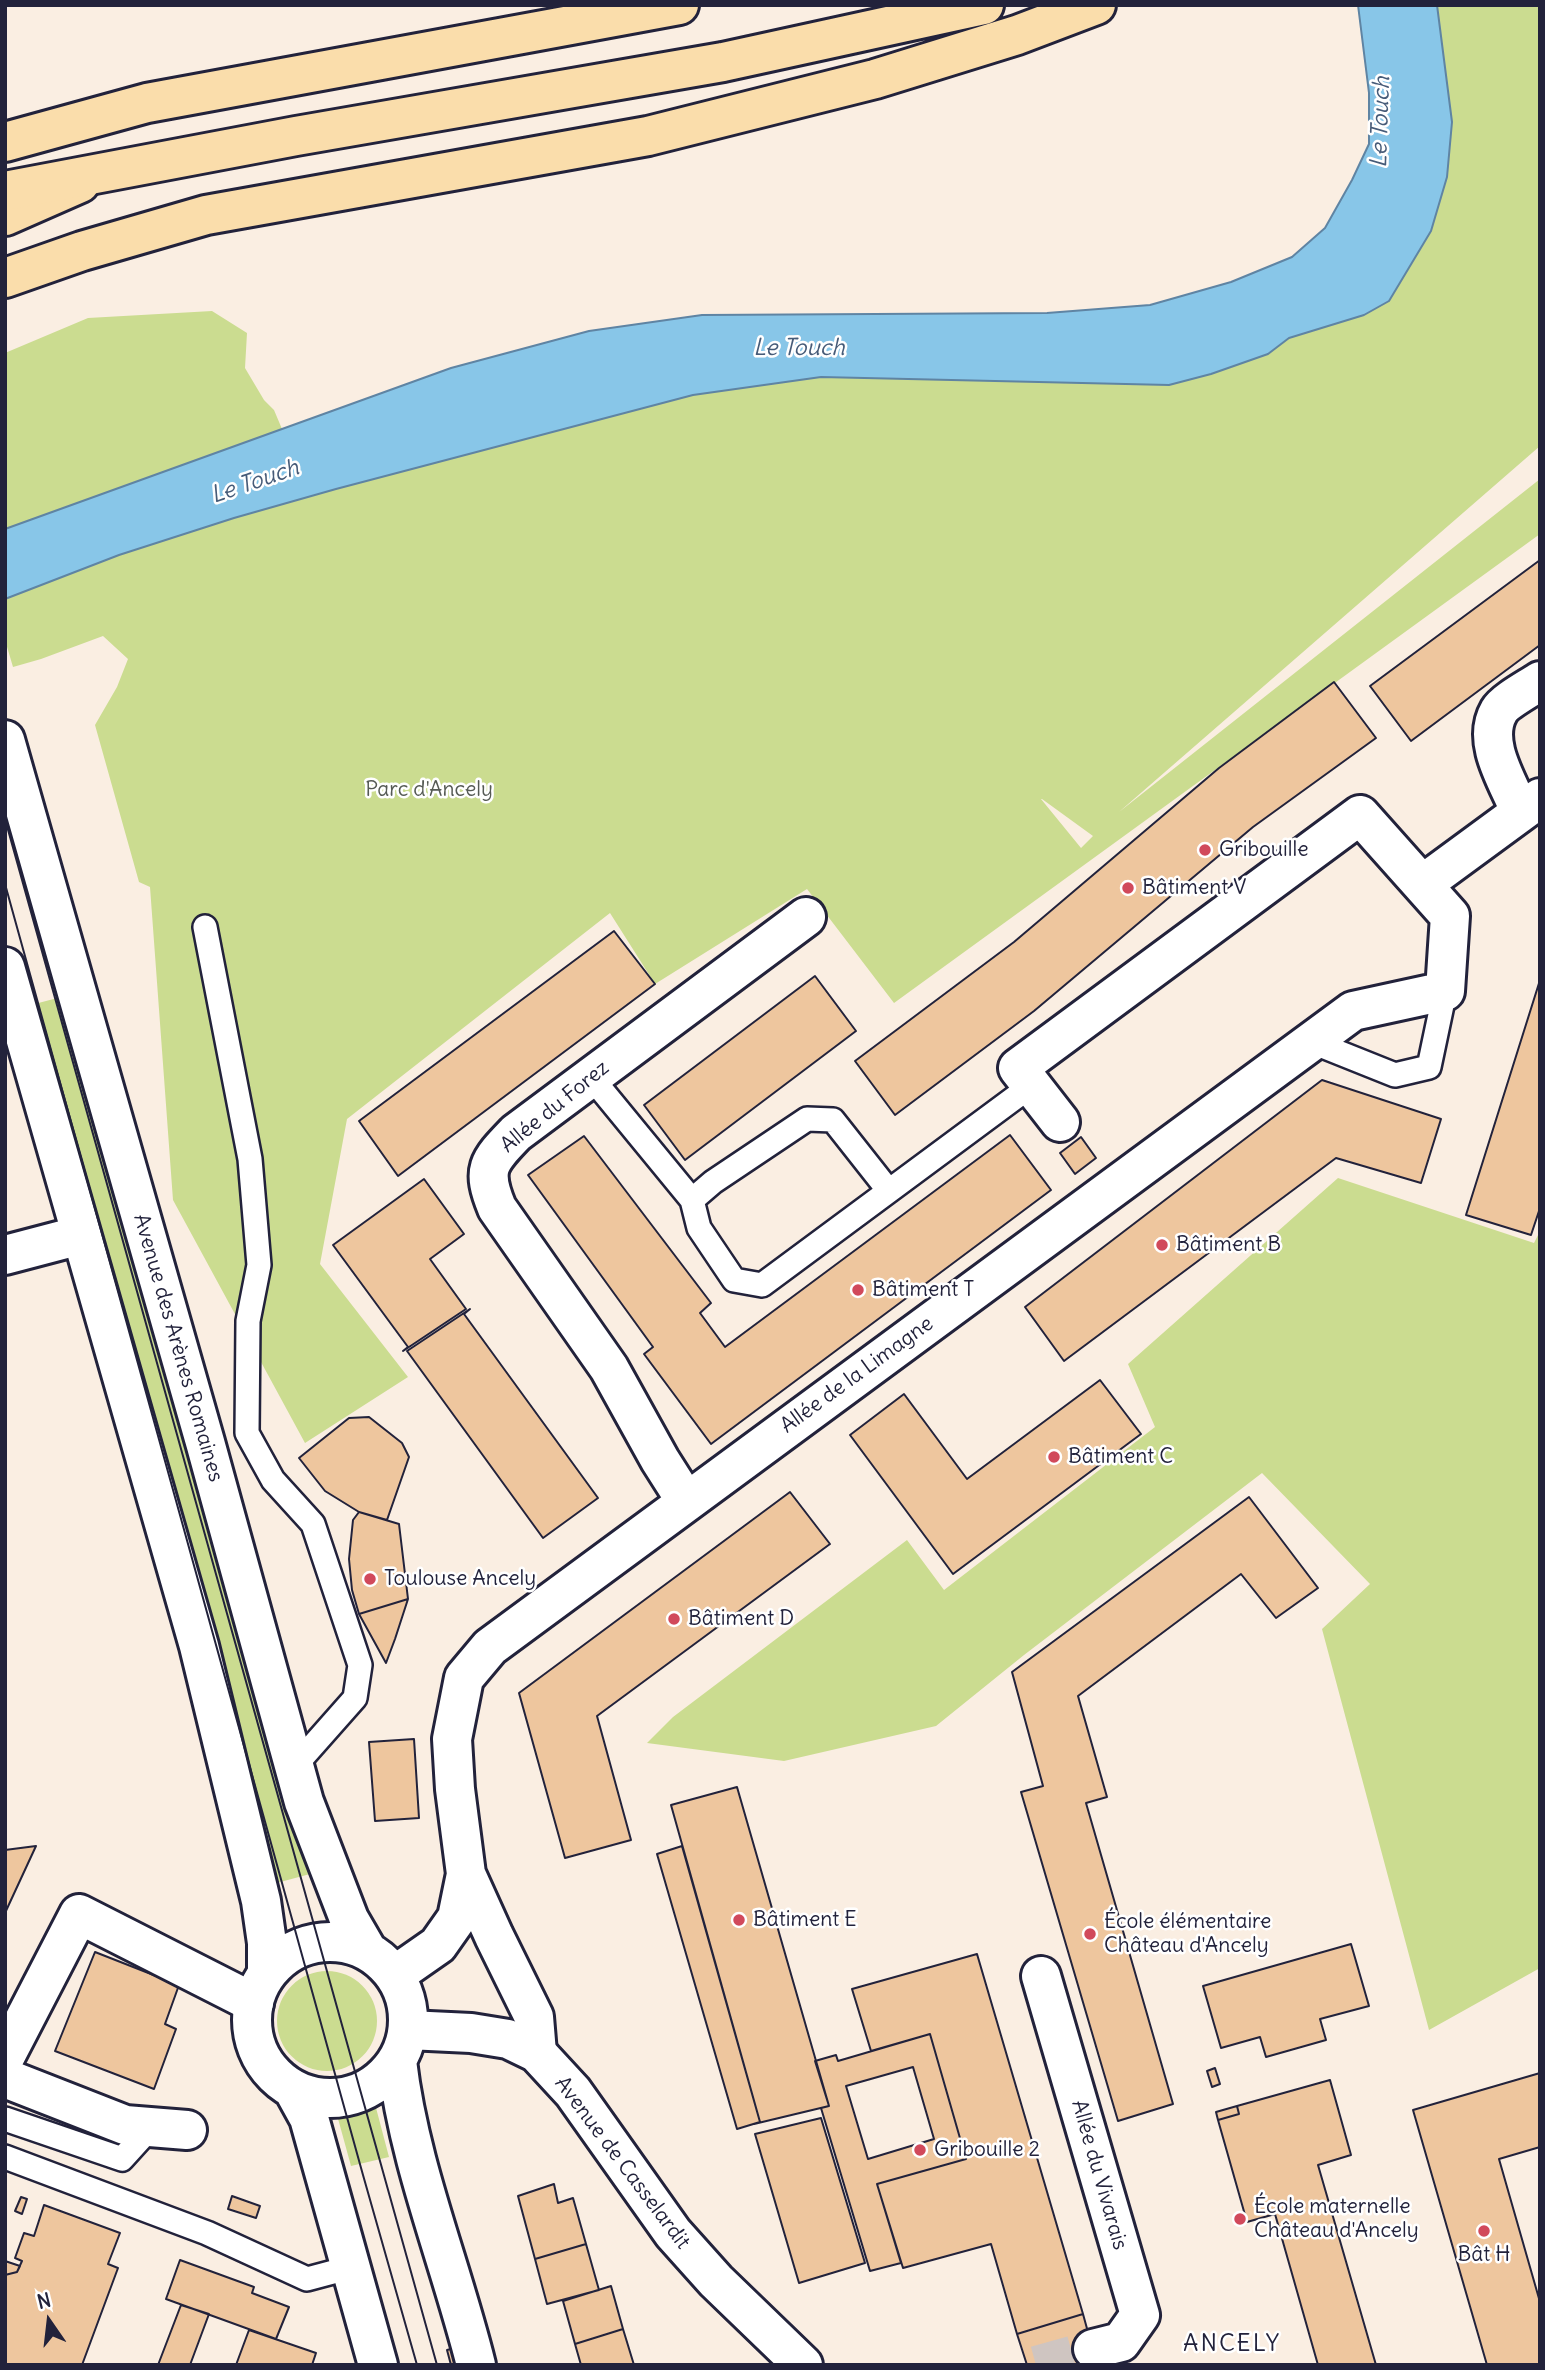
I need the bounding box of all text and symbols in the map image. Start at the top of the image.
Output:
water label: Le Touch [1366,76,1396,168]
water label: Le Touch [753,334,845,362]
water label: Le Touch [207,454,303,510]
park label: Parc d'Ancely [365,777,493,803]
place label: Gribouille [1219,837,1309,863]
marker: Gribouille [1197,842,1213,858]
place label: Bâtiment V [1142,875,1246,901]
marker: Bâtiment V [1120,880,1136,896]
street label: Allée du Forez [496,1056,614,1158]
street label: Avenue des Arènes Romaines [128,1211,228,1485]
place label: Bâtiment B [1176,1232,1281,1258]
marker: Bâtiment B [1154,1237,1170,1253]
place label: Bâtiment T [872,1277,974,1303]
marker: Bâtiment T [850,1282,866,1298]
street label: Allée de la Limagne [776,1311,938,1439]
place label: Bâtiment C [1068,1444,1173,1470]
marker: Bâtiment C [1046,1449,1062,1465]
place label: Toulouse Ancely [384,1566,536,1592]
marker: Toulouse Ancely [362,1571,378,1587]
place label: Bâtiment D [688,1606,794,1632]
marker: Bâtiment D [666,1611,682,1627]
place label: Bâtiment E [753,1907,857,1933]
place label: École élémentaire Château d'Ancely [1104,1909,1271,1959]
marker: Bâtiment E [731,1912,747,1928]
marker: École élémentaire Château d'Ancely [1082,1926,1098,1942]
street label: Avenue de Casselardit [549,2072,695,2254]
street label: Allée du Vivarais [1066,2097,1132,2253]
place label: Gribouille 2 [934,2137,1040,2163]
marker: Gribouille 2 [912,2142,928,2158]
place label: École maternelle Château d'Ancely [1254,2194,1419,2244]
marker: École maternelle Château d'Ancely [1232,2211,1248,2227]
marker: Bât H [1476,2223,1492,2239]
place label: Bât H [1458,2242,1510,2268]
north arrow [14,2286,84,2356]
text: N [35,2287,53,2314]
district label: ANCELY [1184,2330,1280,2358]

